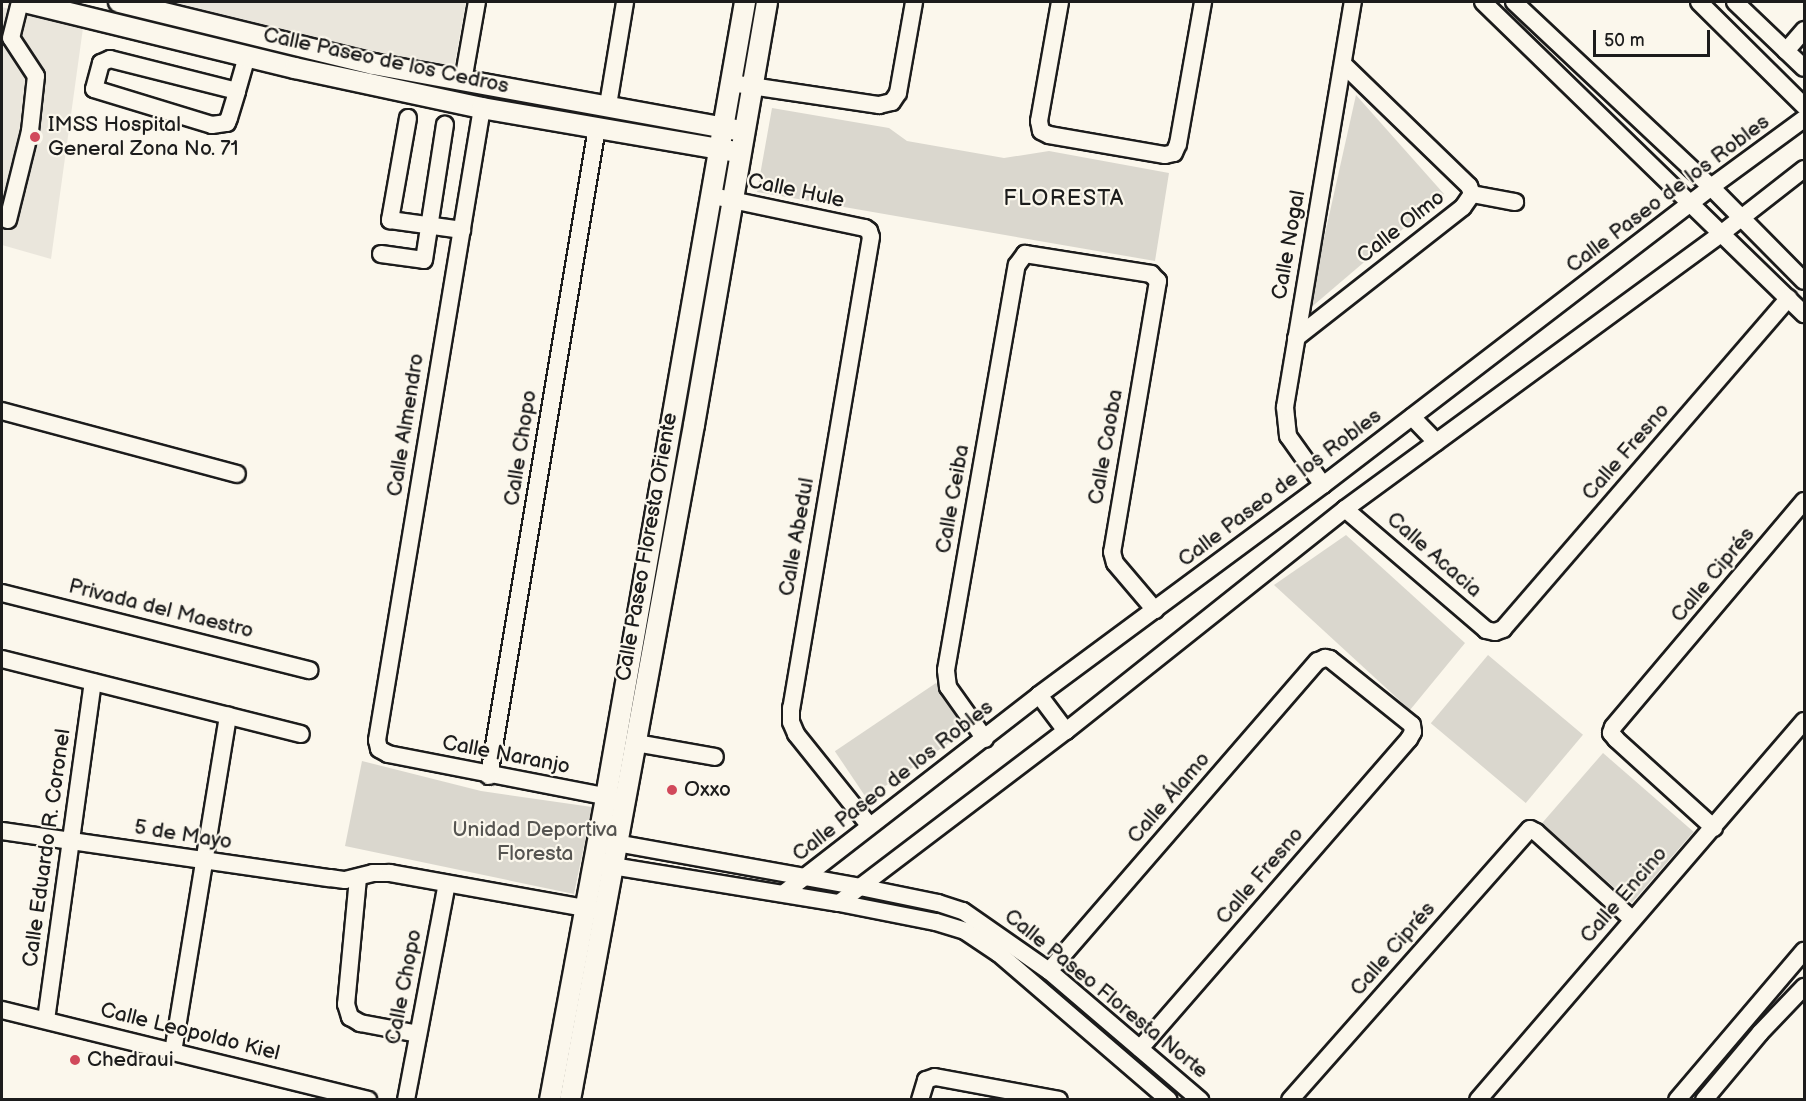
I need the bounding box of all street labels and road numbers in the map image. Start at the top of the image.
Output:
street label: Calle Paseo de los Cedros [261,23,511,99]
street label: Calle Paseo de los Robles [1562,109,1774,279]
street label: Calle Hule [745,168,847,214]
street label: Calle Olmo [1352,185,1450,269]
street label: Calle Nogal [1267,188,1311,302]
street label: Calle Almendro [382,352,430,498]
street label: Calle Caoba [1083,387,1129,507]
street label: Calle Chopo [499,388,543,508]
street label: Calle Fresno [1577,398,1675,506]
street label: Calle Paseo de los Robles [1174,403,1386,573]
street label: Calle Paseo Floresta Oriente [611,411,683,683]
street label: Calle Ceiba [931,443,975,555]
street label: Calle Abedul [774,476,820,598]
street label: Calle Acacia [1381,507,1487,603]
street label: Calle Ciprés [1666,522,1760,628]
street label: Privada del Maestro [66,574,256,644]
street label: Calle Paseo de los Robles [788,695,998,867]
street label: Calle Eduardo R. Coronel [18,727,76,969]
street label: Calle Naranjo [440,730,572,780]
street label: Calle Álamo [1122,747,1216,849]
street label: 5 de Mayo [132,815,234,855]
street label: Calle Fresno [1211,822,1309,930]
street label: Calle Encino [1575,842,1673,948]
street label: Calle Ciprés [1345,897,1441,1001]
street label: Calle Paseo Floresta Norte [999,904,1213,1084]
street label: Calle Chopo [380,927,428,1047]
street label: Calle Leopoldo Kiel [98,998,282,1066]

